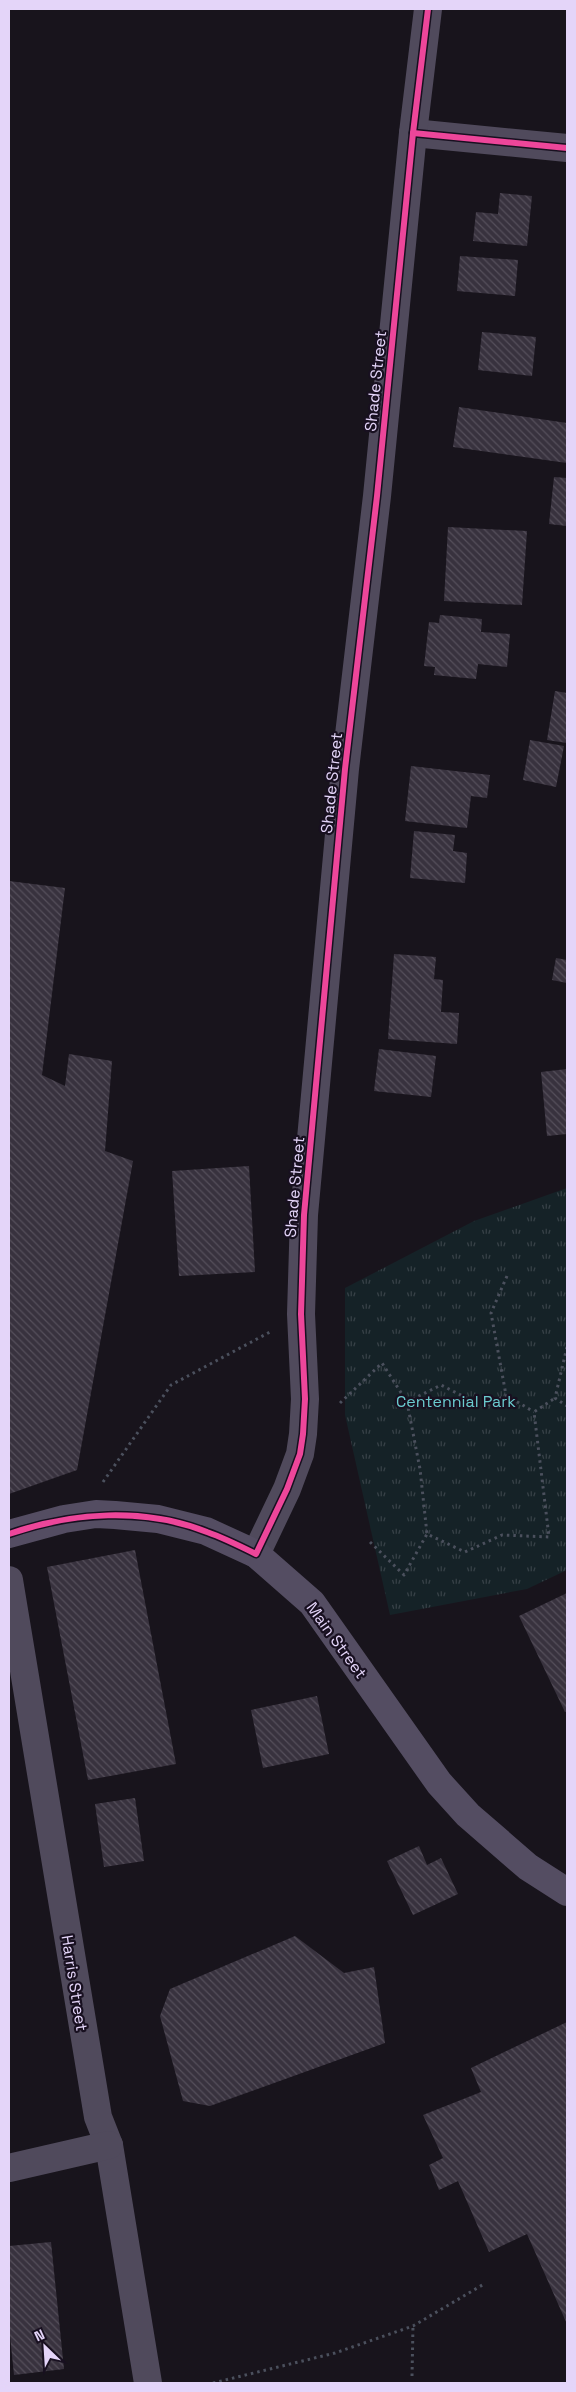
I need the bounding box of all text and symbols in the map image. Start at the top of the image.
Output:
street label: Shade Street [360,330,391,433]
street label: Shade Street [316,732,347,835]
street label: Shade Street [280,1136,309,1238]
park label: Centennial Park [396,1391,516,1412]
street label: Main Street [302,1598,371,1683]
street label: Harris Street [57,1933,92,2033]
north arrow [20,2322,70,2372]
text: N [31,2325,48,2345]

